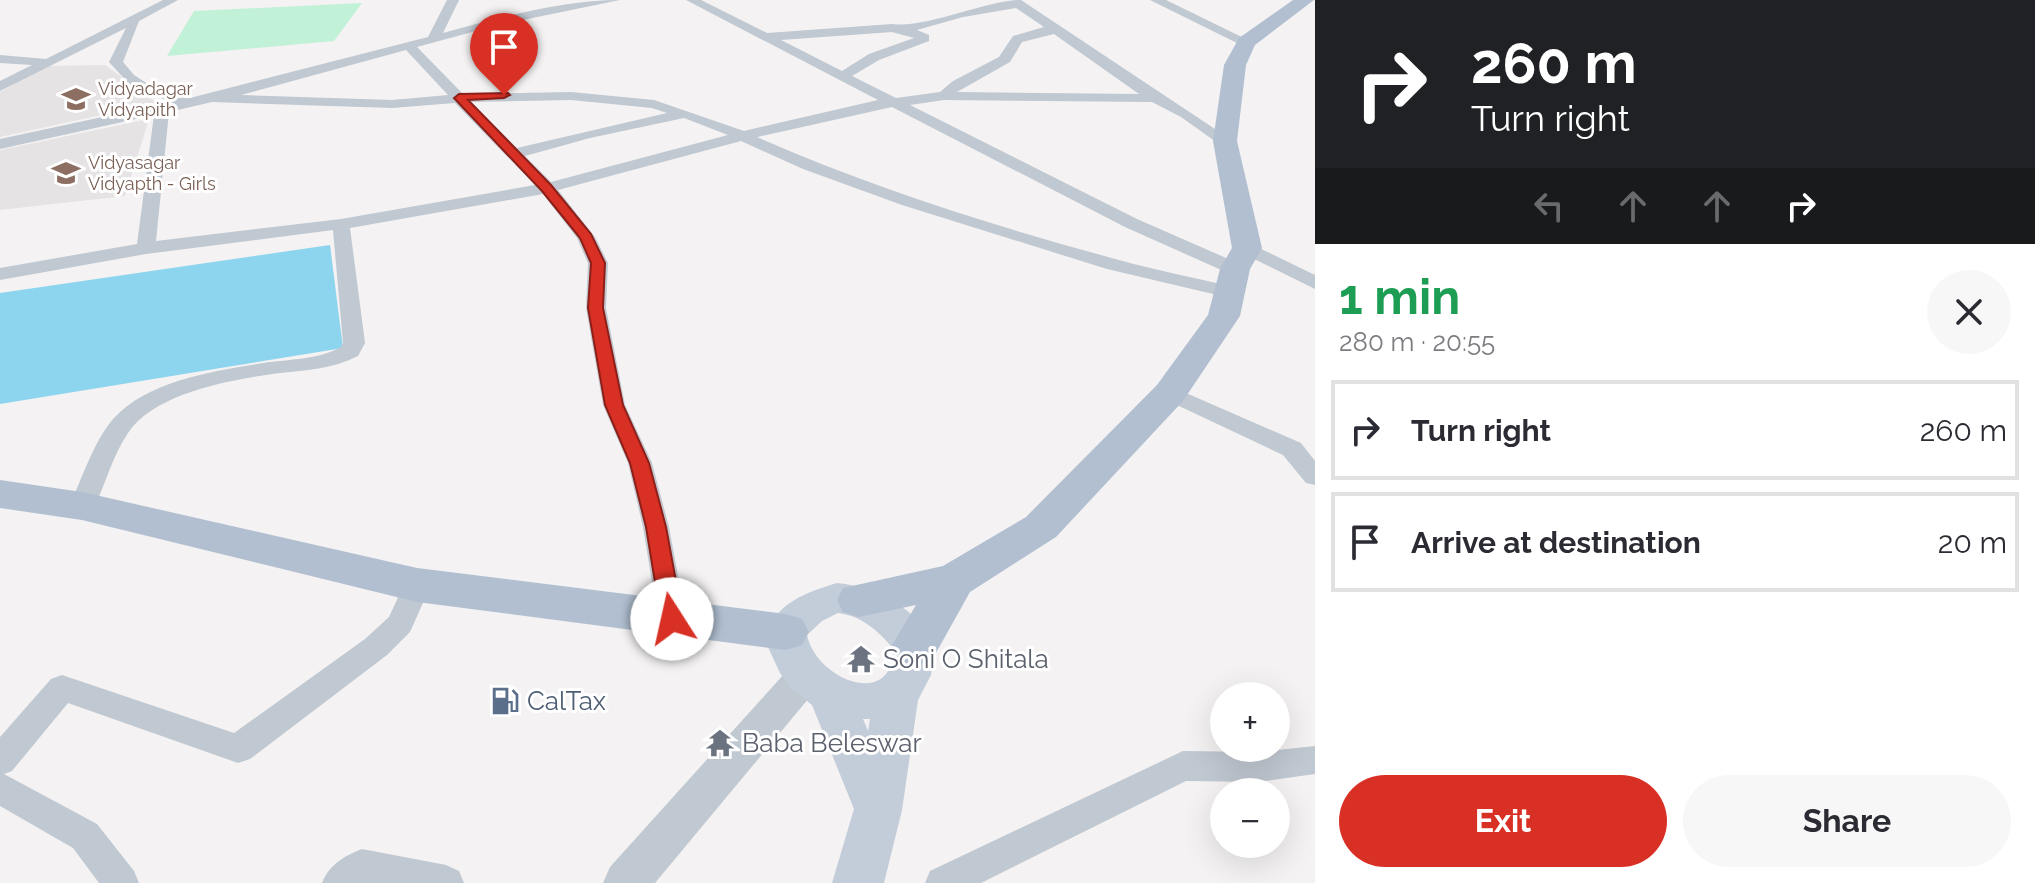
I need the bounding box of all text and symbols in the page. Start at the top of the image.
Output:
pin [470,13,538,95]
icon: arrive [482,25,526,69]
text: 260 m [1471,30,1637,96]
icon: right [1339,32,1443,136]
place label: Vidyadagar Vidyapith [98,78,194,120]
school or university icon: Vidyadagar Vidyapith [61,84,91,114]
text: Turn right [1471,97,1630,139]
place label: Vidyasagar Vidyapth - Girls [88,152,216,194]
school or university icon: Vidyasagar Vidyapth - Girls [51,158,81,188]
icon: left [1527,184,1571,228]
icon: ahead [1611,184,1655,228]
icon: ahead [1695,184,1739,228]
icon: right [1779,184,1823,228]
text: 1 min [1339,269,1460,325]
button: close [1927,270,2011,354]
text: 280 m · 20:55 [1339,327,1495,357]
icon: right [1343,408,1387,452]
text: Turn right [1411,413,1551,448]
text: 260 m [1920,413,2007,448]
icon: arrive [1343,520,1387,564]
text: Arrive at destination [1411,525,1701,560]
text: 20 m [1938,525,2007,560]
position arrow [630,577,714,661]
temple icon: Soni O Shitala [846,644,876,674]
place label: Soni O Shitala [883,644,1049,674]
map controls [1210,682,1290,858]
button: + [1210,682,1290,762]
fuel station icon: CalTax [490,686,520,716]
place label: CalTax [527,686,606,716]
temple icon: Baba Beleswar [705,728,735,758]
place label: Baba Beleswar [742,728,922,758]
button: Exit [1339,775,1667,867]
button: Share [1683,775,2011,867]
button: − [1210,778,1290,858]

